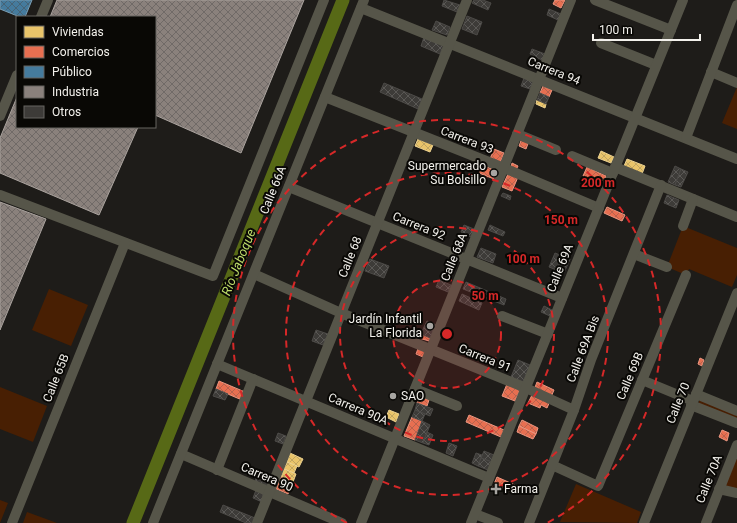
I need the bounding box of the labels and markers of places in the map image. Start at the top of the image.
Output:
place label: Supermercado Su Bolsillo [408,159,486,187]
marker: Supermercado Su Bolsillo [489,168,499,178]
place label: Jardín Infantil La Florida [349,312,422,340]
marker: Jardín Infantil La Florida [425,321,435,331]
centre of rings [440,327,454,341]
place label: SAO [401,389,424,403]
marker: SAO [388,391,398,401]
place label: Farma [504,482,538,496]
marker: Farma [491,484,501,494]

